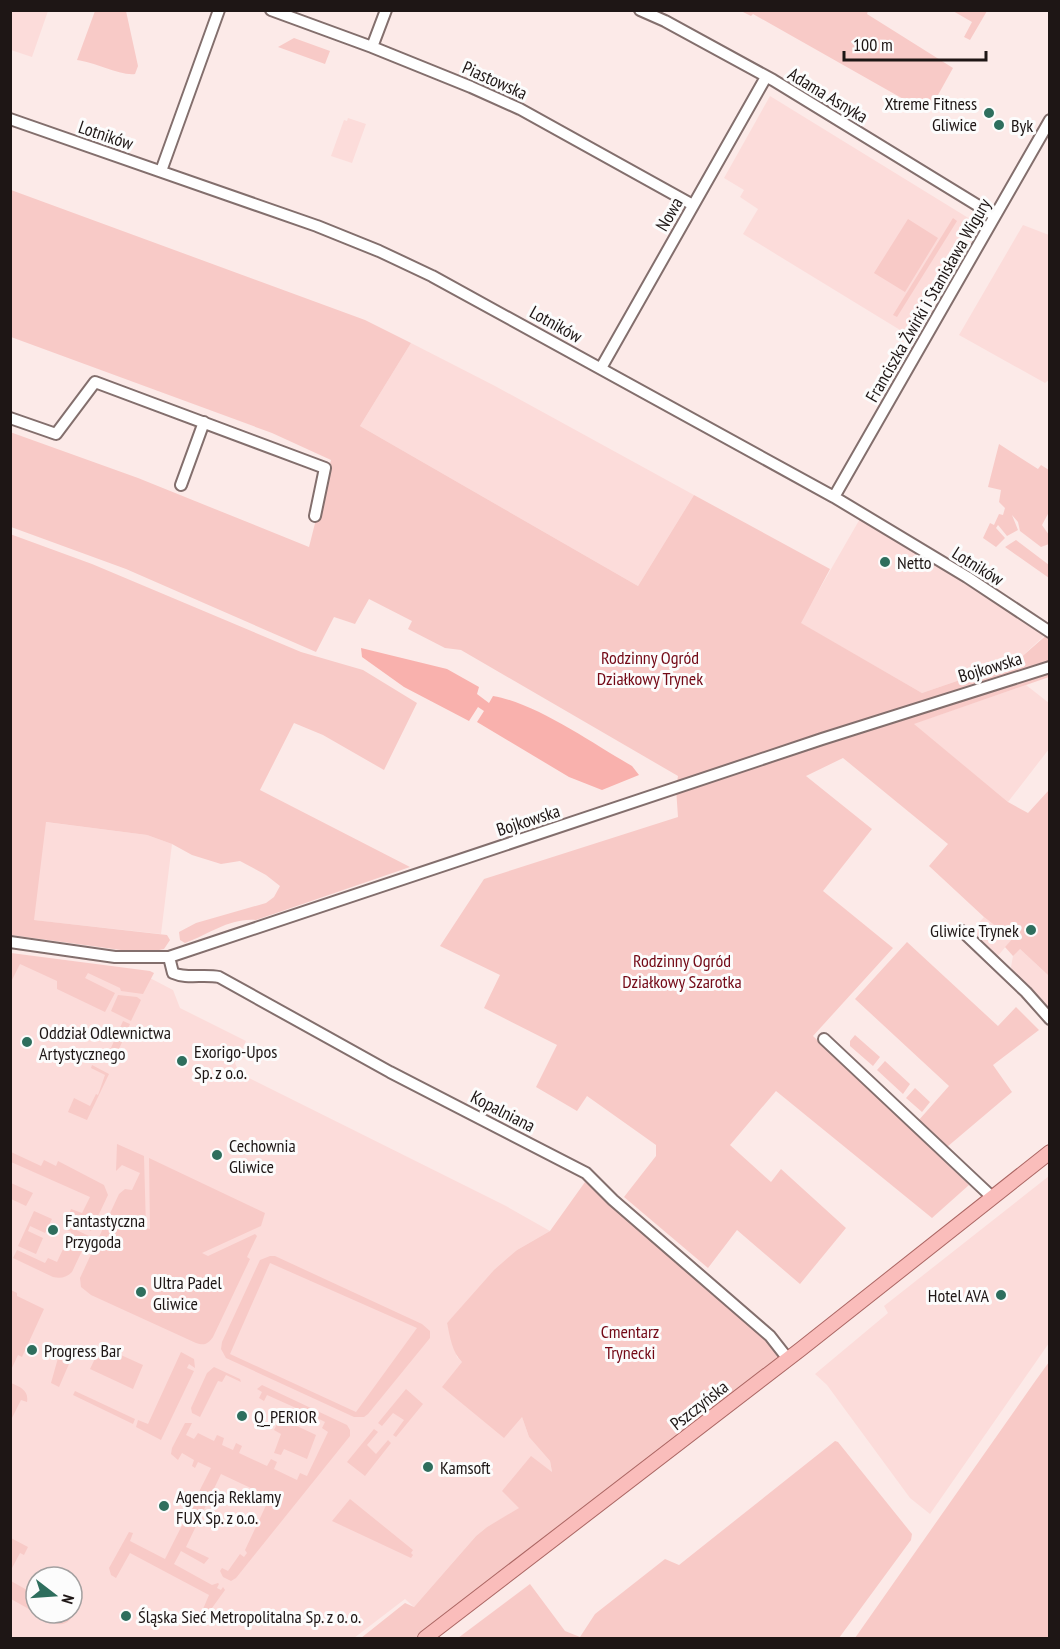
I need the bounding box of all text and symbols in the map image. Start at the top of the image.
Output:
scale bar [844,24,986,62]
text: 100 m [853,33,893,56]
street label: Piastowska [459,56,531,104]
street label: Adama Asnyka [784,62,872,128]
place label: Xtreme Fitness Gliwice [884,92,977,136]
marker: Xtreme Fitness Gliwice [982,106,996,120]
place label: Byk [1011,114,1033,137]
street label: Lotników [76,115,137,155]
marker: Byk [992,118,1006,132]
street label: Nowa [650,193,688,235]
street label: Franciszka Żwirki i Stanisława Wigury [860,194,996,406]
street label: Lotników [526,300,587,348]
street label: Lotników [948,541,1008,591]
place label: Netto [897,551,932,574]
marker: Netto [878,555,892,569]
park label: Rodzinny Ogród Działkowy Trynek [597,646,703,690]
street label: Bojkowska [955,646,1025,688]
street label: Bojkowska [493,799,563,841]
place label: Gliwice Trynek [930,919,1019,942]
marker: Gliwice Trynek [1024,923,1038,937]
park label: Rodzinny Ogród Działkowy Szarotka [622,949,742,993]
place label: Oddział Odlewnictwa Artystycznego [39,1021,171,1065]
marker: Oddział Odlewnictwa Artystycznego [20,1035,34,1049]
place label: Exorigo-Upos Sp. z o.o. [194,1040,277,1084]
marker: Exorigo-Upos Sp. z o.o. [175,1054,189,1068]
street label: Kopalniana [467,1085,539,1137]
place label: Cechownia Gliwice [229,1134,296,1178]
marker: Cechownia Gliwice [210,1148,224,1162]
place label: Fantastyczna Przygoda [65,1209,145,1253]
marker: Fantastyczna Przygoda [46,1223,60,1237]
place label: Ultra Padel Gliwice [153,1271,223,1315]
place label: Hotel AVA [928,1284,989,1307]
marker: Ultra Padel Gliwice [134,1285,148,1299]
marker: Hotel AVA [994,1288,1008,1302]
park label: Cmentarz Trynecki [601,1320,659,1364]
place label: Progress Bar [44,1339,121,1362]
marker: Progress Bar [25,1343,39,1357]
street label: Pszczyńska [665,1375,733,1435]
place label: Q_PERIOR [254,1405,317,1428]
marker: Q_PERIOR [235,1409,249,1423]
place label: Kamsoft [440,1456,491,1479]
marker: Kamsoft [421,1460,435,1474]
place label: Agencja Reklamy FUX Sp. z o.o. [176,1485,281,1529]
marker: Agencja Reklamy FUX Sp. z o.o. [157,1499,171,1513]
north arrow [24,1565,84,1625]
text: N [58,1592,79,1606]
place label: Śląska Sieć Metropolitalna Sp. z o. o. [138,1605,361,1628]
marker: Śląska Sieć Metropolitalna Sp. z o. o. [119,1609,133,1623]

